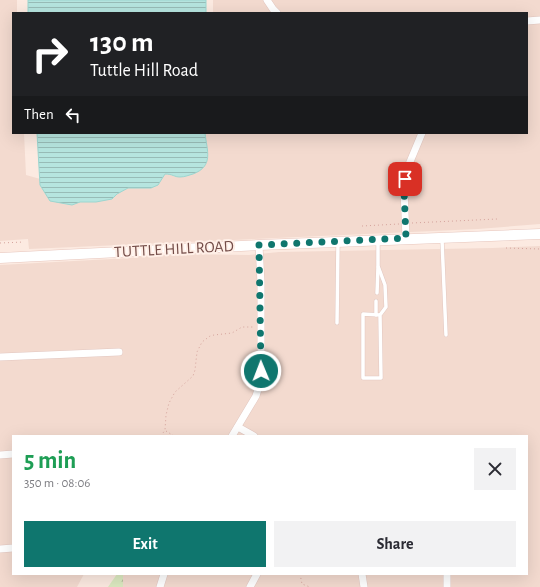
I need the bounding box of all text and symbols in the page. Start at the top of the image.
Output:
icon: right [24,28,76,80]
text: 130 m [90,29,154,57]
text: Tuttle Hill Road [90,62,198,80]
icon: left [62,104,84,126]
text: Then [24,107,54,122]
pin [388,162,422,196]
icon: arrive [394,168,416,190]
street label: TUTTLE HILL ROAD [114,238,234,260]
position arrow [240,350,282,392]
button: close [474,448,516,490]
text: 5 min [24,449,76,473]
text: 350 m · 08:06 [24,477,90,490]
button: Exit [24,521,266,567]
button: Share [274,521,516,567]

